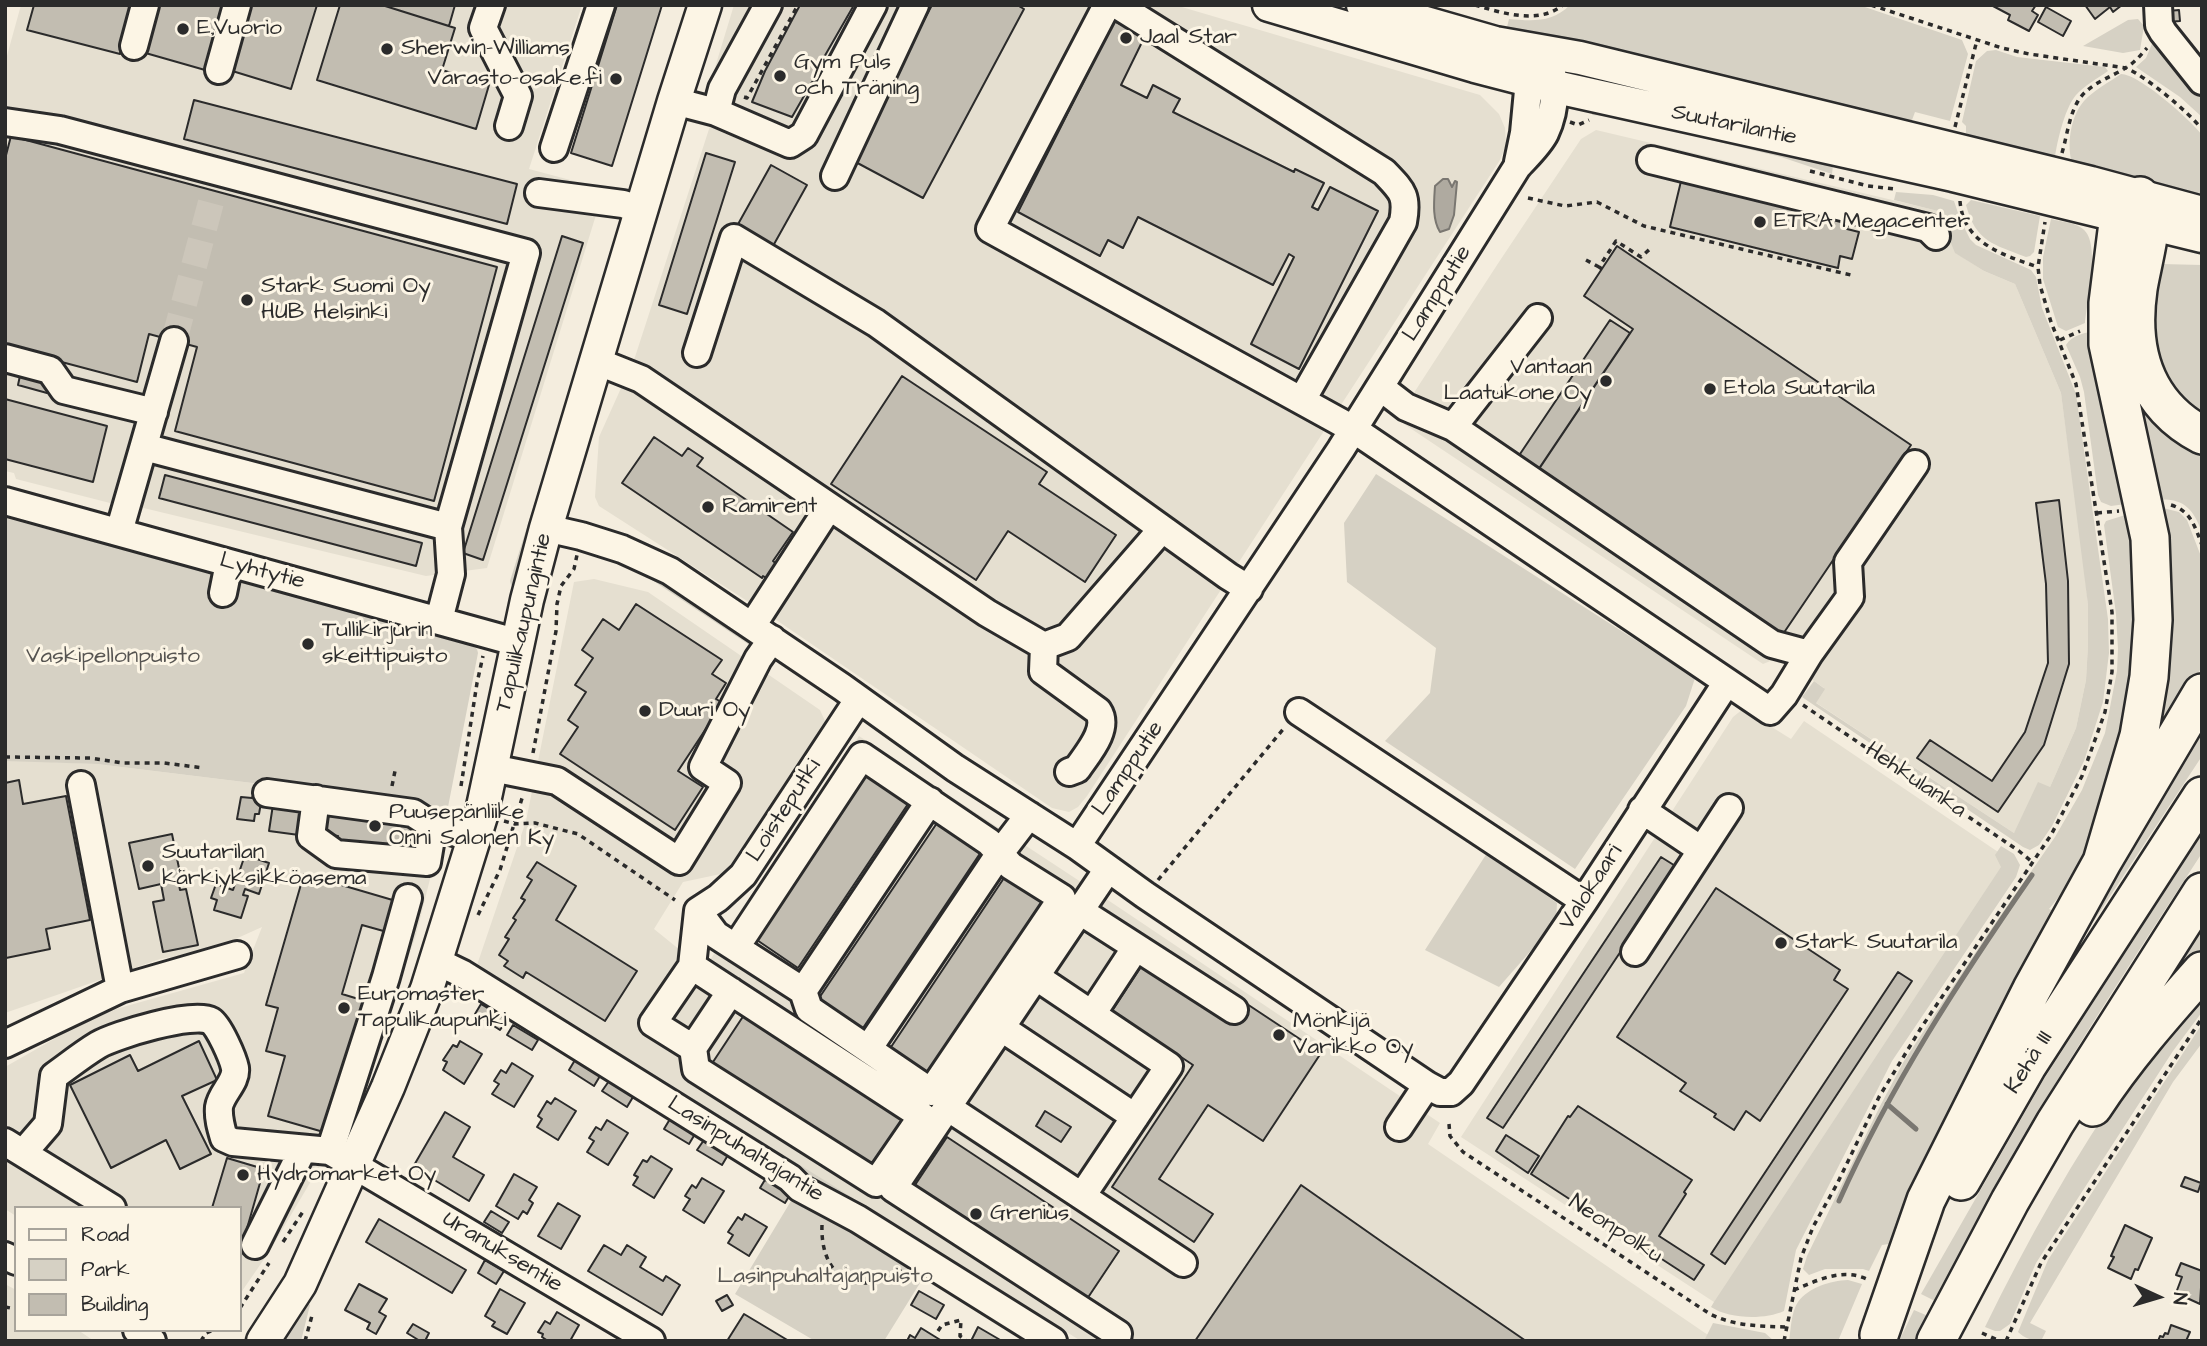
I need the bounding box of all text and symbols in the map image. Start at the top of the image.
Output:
place label: E.Vuorio [197,15,282,43]
marker: E.Vuorio [175,21,191,37]
place label: Jaal Star [1140,24,1237,52]
marker: Jaal Star [1118,30,1134,46]
place label: Sherwin-Williams [401,35,570,63]
marker: Sherwin-Williams [379,41,395,57]
place label: Gym Puls och Träning [794,49,919,103]
place label: Varasto-osake.fi [427,65,602,93]
marker: Gym Puls och Träning [772,68,788,84]
marker: Varasto-osake.fi [608,71,624,87]
street label: Suutarilantie [1669,99,1799,153]
place label: ETRA Megacenter [1774,208,1970,236]
marker: ETRA Megacenter [1752,214,1768,230]
street label: Lampputie [1398,241,1478,347]
place label: Stark Suomi Oy HUB Helsinki [261,273,431,327]
marker: Stark Suomi Oy HUB Helsinki [239,292,255,308]
place label: Vantaan Laatukone Oy [1443,354,1592,408]
marker: Vantaan Laatukone Oy [1598,373,1614,389]
place label: Etola Suutarila [1724,375,1875,403]
marker: Etola Suutarila [1702,381,1718,397]
place label: Ramirent [722,493,817,521]
marker: Ramirent [700,499,716,515]
street label: Tapulikaupungintie [491,531,559,715]
street label: Lyhtytie [216,547,308,597]
place label: Tullikirjurin skeittipuisto [322,617,447,671]
marker: Tullikirjurin skeittipuisto [300,636,316,652]
park label: Vaskipellonpuisto [26,643,200,671]
place label: Duuri Oy [659,697,751,725]
marker: Duuri Oy [637,703,653,719]
street label: Lampputie [1087,716,1171,822]
street label: Hehkulanka [1859,737,1971,825]
street label: Loisteputki [742,754,828,868]
place label: Puusepänliike Onni Salonen Ky [389,799,554,853]
marker: Puusepänliike Onni Salonen Ky [367,818,383,834]
place label: Suutarilan kärkiyksikköasema [162,839,366,893]
street label: Valokaari [1554,840,1630,936]
marker: Suutarilan kärkiyksikköasema [140,858,156,874]
place label: Stark Suutarila [1795,929,1957,957]
marker: Stark Suutarila [1773,935,1789,951]
place label: Euromaster Tapulikaupunki [358,981,507,1035]
marker: Euromaster Tapulikaupunki [336,1000,352,1016]
place label: Mönkijä Varikko Oy [1293,1008,1414,1062]
street label: Kehä III [2000,1026,2060,1100]
marker: Mönkijä Varikko Oy [1271,1027,1287,1043]
street label: Lasinpuhaltajantie [662,1091,828,1209]
place label: Hydromarket Oy [257,1161,436,1189]
marker: Hydromarket Oy [235,1167,251,1183]
street label: Neonpolku [1563,1189,1667,1271]
place label: Grenius [990,1200,1069,1228]
legend [14,1206,242,1332]
street label: Uranuksentie [437,1206,567,1300]
marker: Grenius [968,1206,984,1222]
text: Road [81,1220,129,1249]
text: Park [81,1255,130,1284]
north arrow [2123,1262,2193,1332]
park label: Lasinpuhaltajanpuisto [717,1263,933,1291]
text: Building [81,1290,148,1319]
text: N [2166,1292,2193,1305]

